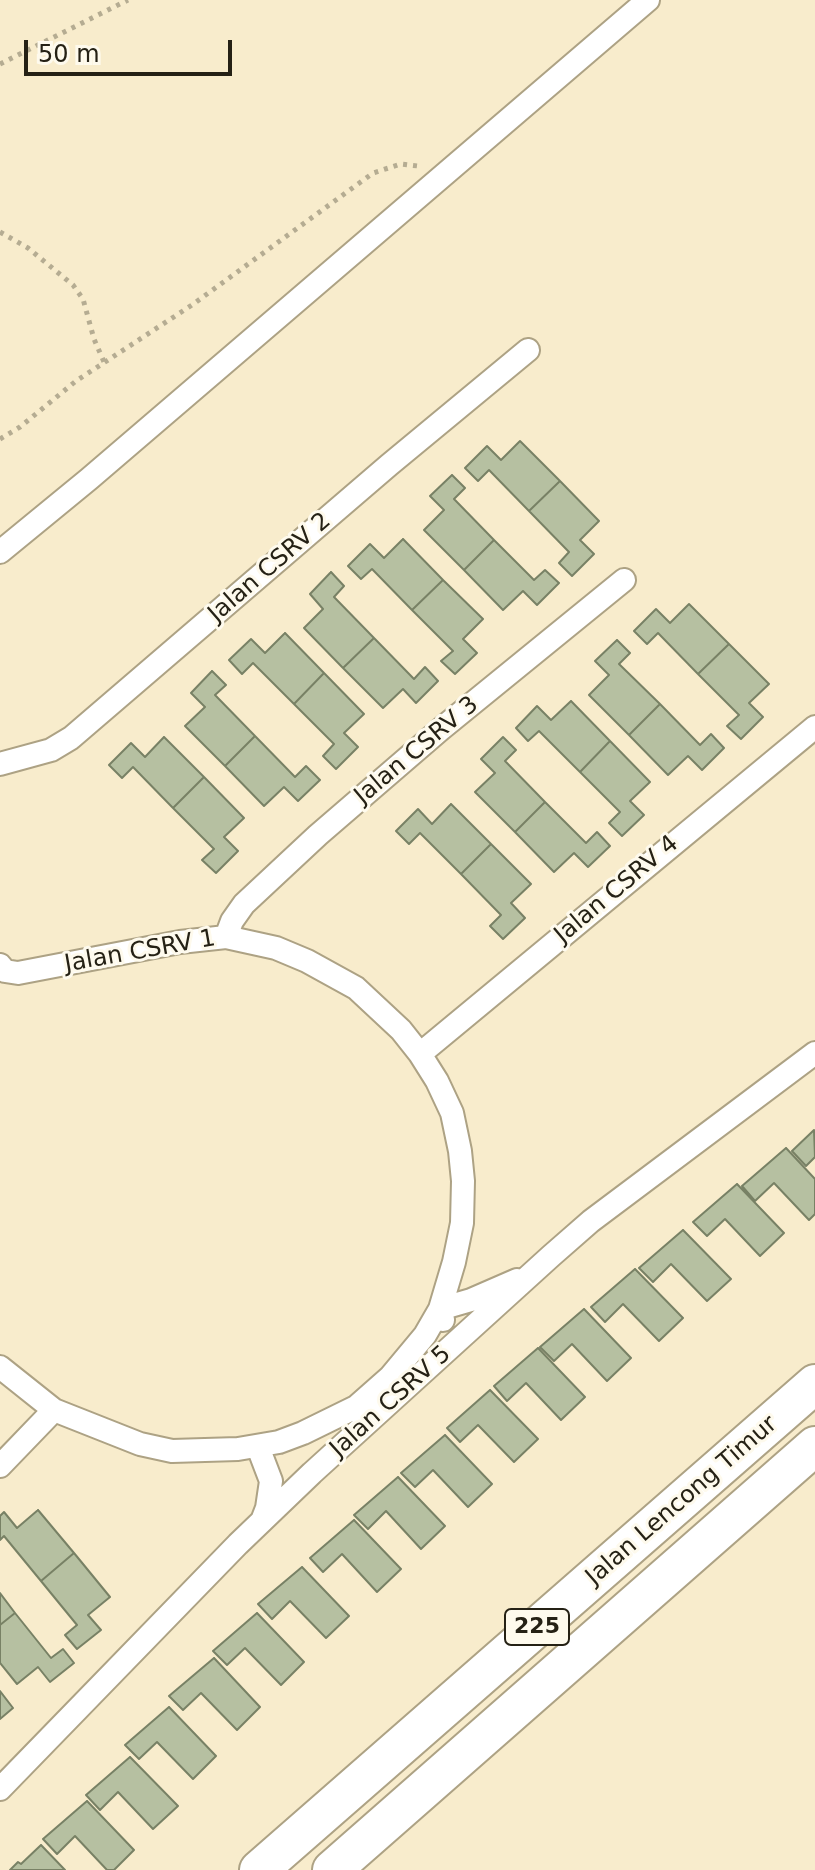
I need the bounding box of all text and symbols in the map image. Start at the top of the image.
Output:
scale bar [28,24,236,74]
text: 50 m [38,40,100,68]
street label: Jalan CSRV 2 [203,507,337,629]
street label: Jalan CSRV 3 [349,691,485,811]
street label: Jalan CSRV 4 [549,830,685,950]
street label: Jalan CSRV 1 [62,925,218,979]
street label: Jalan CSRV 5 [325,1340,457,1464]
street label: Jalan Lencong Timur [581,1410,783,1592]
road number: 225 [505,1609,569,1645]

